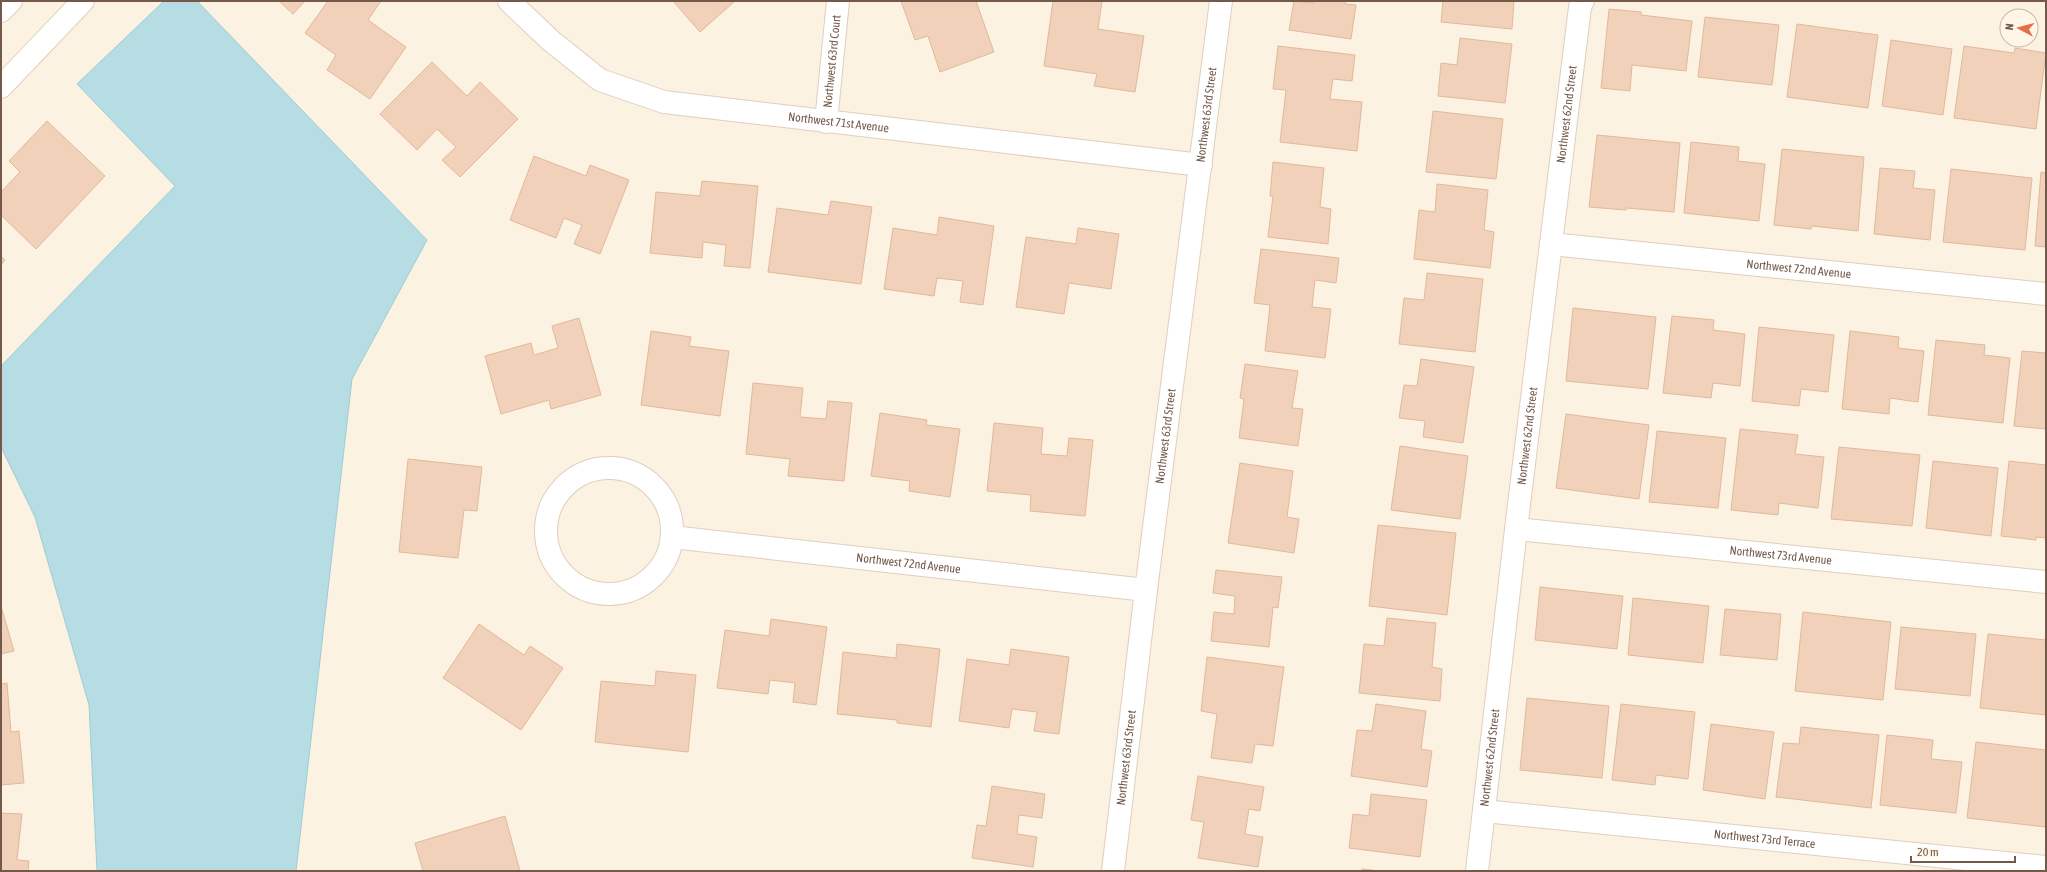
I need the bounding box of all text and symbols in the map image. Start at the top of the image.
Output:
north arrow [1999,8,2039,48]
street label: Northwest 63rd Court [820,14,844,108]
text: N [2003,23,2015,31]
street label: Northwest 62nd Street [1554,64,1580,164]
street label: Northwest 63rd Street [1194,66,1220,163]
street label: Northwest 71st Avenue [787,110,890,135]
street label: Northwest 72nd Avenue [1746,257,1852,281]
street label: Northwest 62nd Street [1514,386,1540,485]
street label: Northwest 63rd Street [1153,387,1179,485]
street label: Northwest 73rd Avenue [1729,543,1833,568]
street label: Northwest 72nd Avenue [856,551,962,576]
street label: Northwest 62nd Street [1477,708,1502,807]
street label: Northwest 63rd Street [1114,709,1139,806]
street label: Northwest 73rd Terrace [1713,827,1816,851]
scale bar [1911,838,2015,864]
text: 20 m [1917,845,1939,859]

